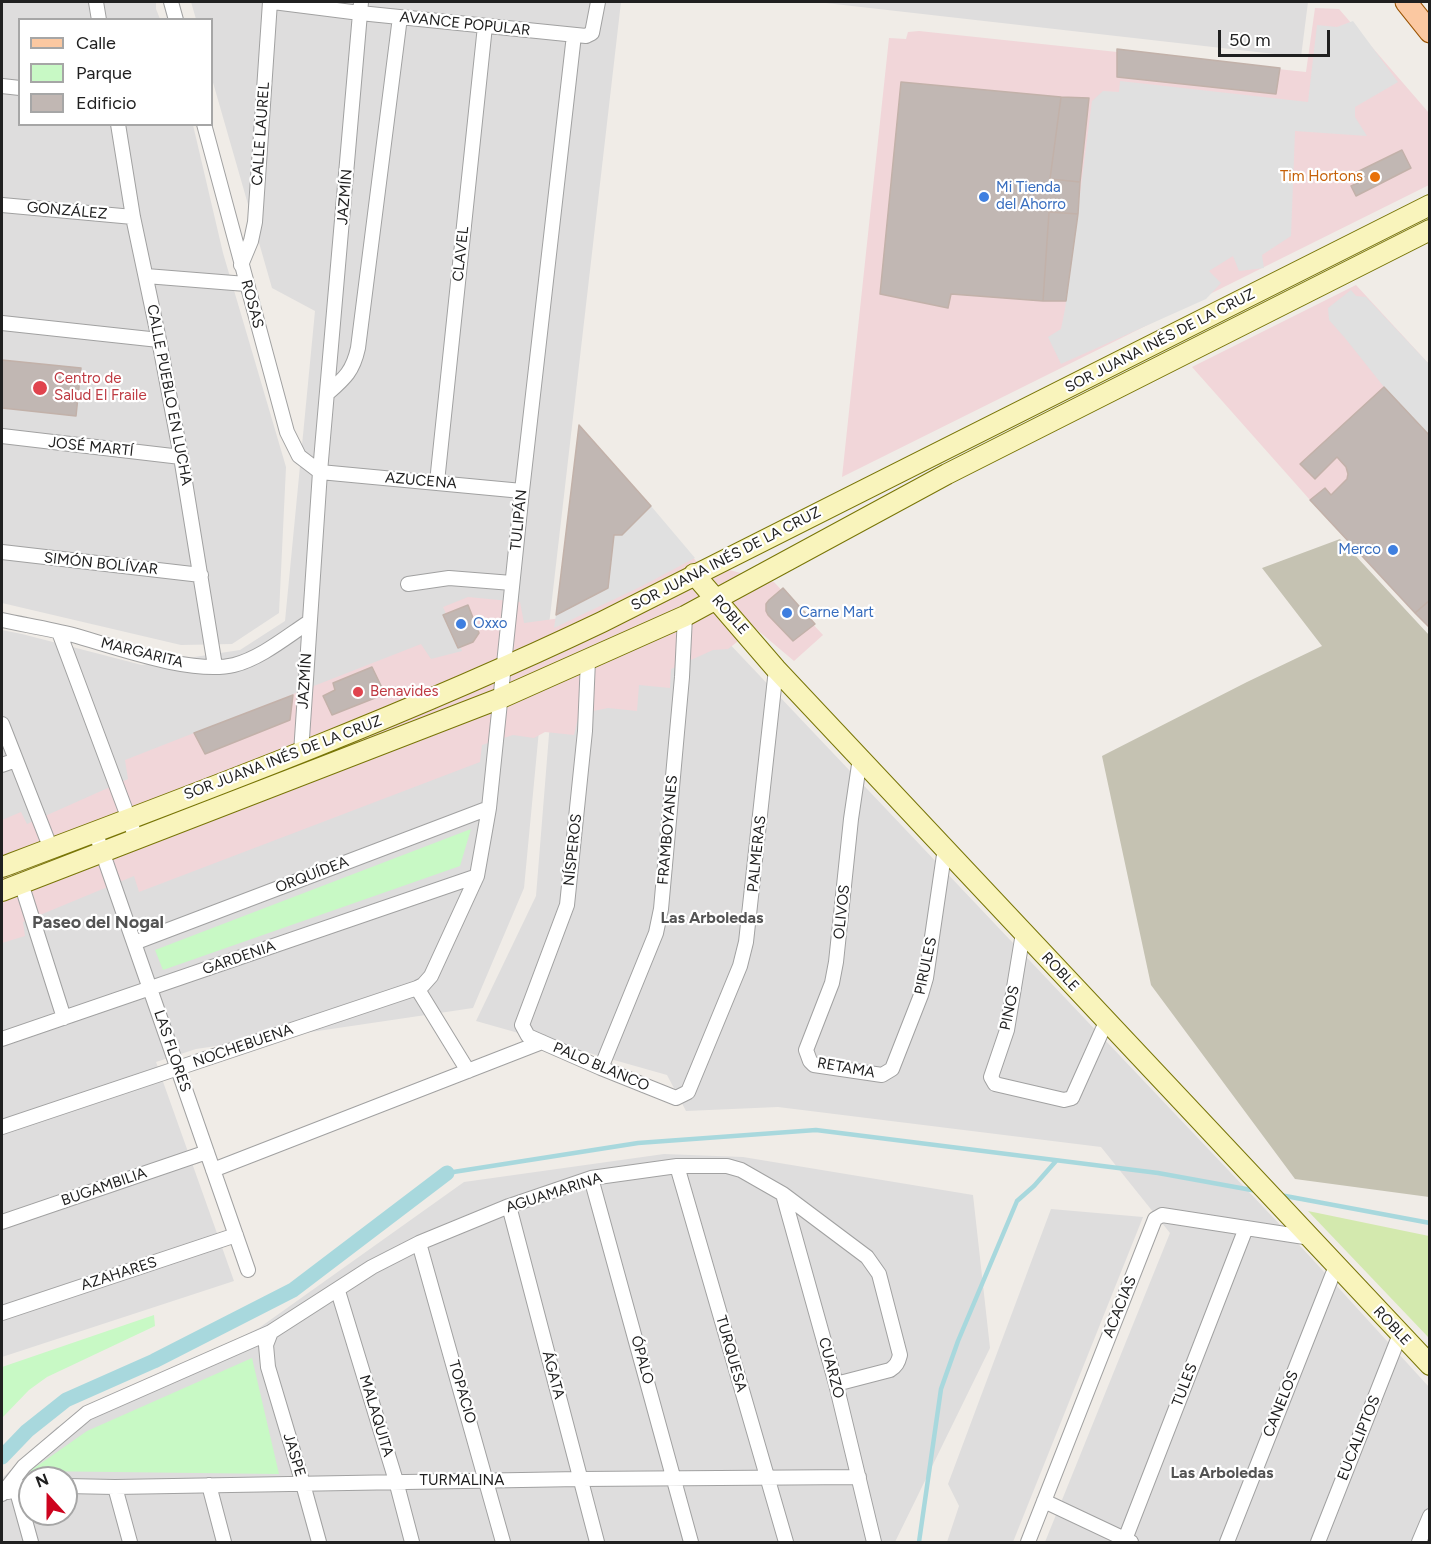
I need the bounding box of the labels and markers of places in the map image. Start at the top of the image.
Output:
place label: Tim Hortons [1280,168,1363,186]
marker: Tim Hortons [1368,170,1382,184]
place label: Mi Tienda del Ahorro [996,179,1066,214]
marker: Mi Tienda del Ahorro [977,190,991,204]
place label: Centro de Salud El Fraile [54,370,147,405]
marker: Centro de Salud El Fraile [31,379,49,397]
place label: Merco [1338,541,1381,559]
marker: Merco [1386,543,1400,557]
place label: Carne Mart [799,604,874,622]
marker: Carne Mart [780,606,794,620]
place label: Oxxo [473,615,508,633]
marker: Oxxo [454,617,468,631]
place label: Benavides [370,683,439,701]
marker: Benavides [351,685,365,699]

